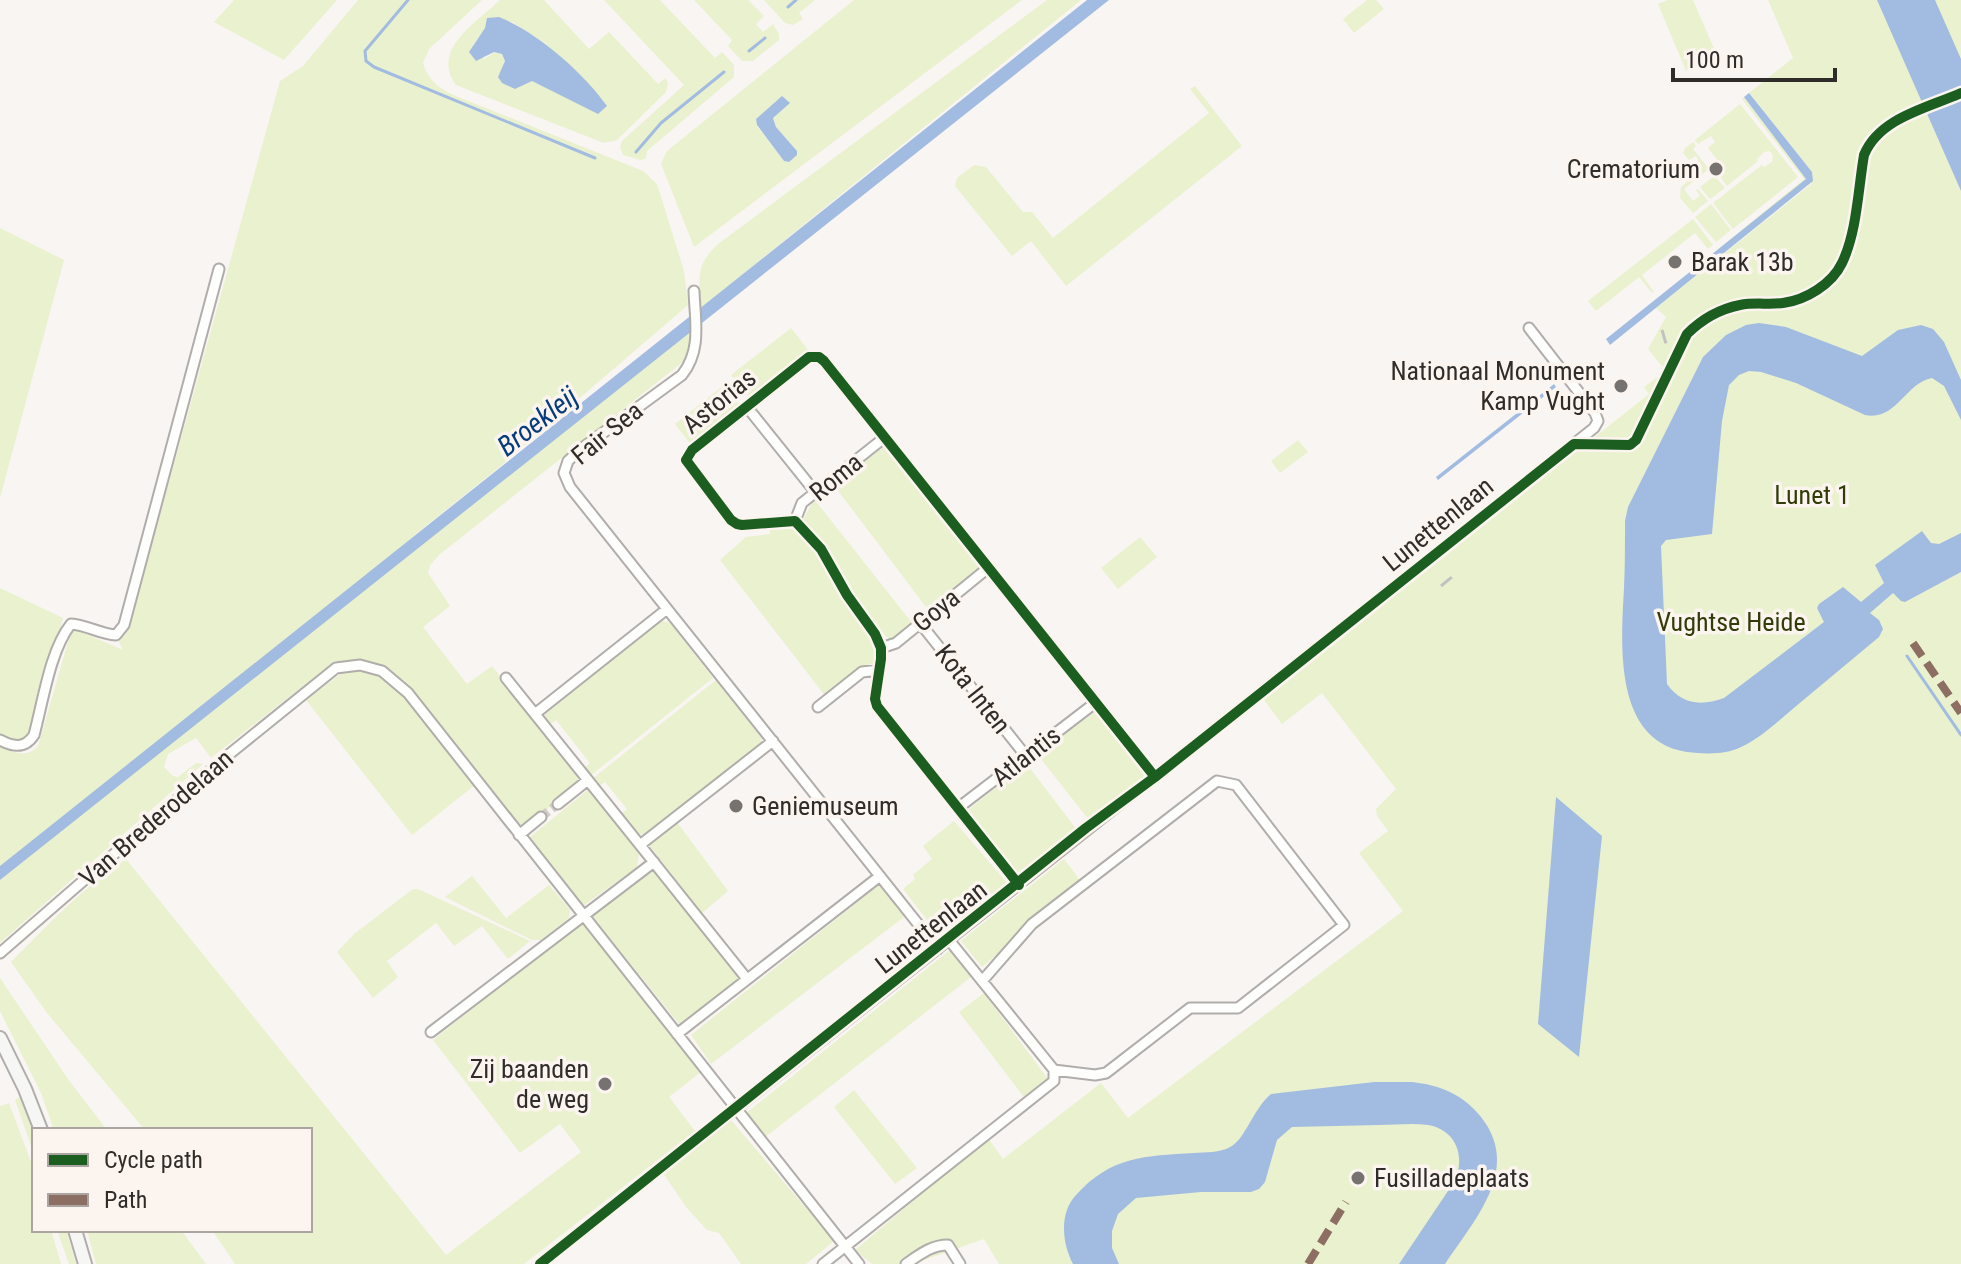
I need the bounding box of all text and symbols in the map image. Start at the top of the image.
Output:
scale bar [1673,32,1835,82]
text: 100 m [1685,46,1744,74]
place label: Crematorium [1567,154,1700,184]
marker: Crematorium [1707,160,1725,178]
place label: Barak 13b [1691,247,1794,277]
marker: Barak 13b [1666,253,1684,271]
place label: Nationaal Monument Kamp Vught [1390,356,1605,416]
street label: Astorias [676,362,762,440]
marker: Nationaal Monument Kamp Vught [1612,377,1630,395]
water label: Broekleij [491,379,585,463]
street label: Fair Sea [565,395,649,471]
street label: Roma [804,447,868,507]
street label: Lunettenlaan [1377,471,1499,577]
park label: Lunet 1 [1774,480,1850,510]
street label: Goya [907,582,965,638]
park label: Vughtse Heide [1656,607,1806,637]
street label: Kota Inten [929,639,1017,739]
street label: Atlantis [986,720,1066,792]
street label: Van Brederodelaan [73,743,239,893]
place label: Geniemuseum [752,791,899,821]
marker: Geniemuseum [727,797,745,815]
street label: Lunettenlaan [869,874,993,980]
place label: Zij baanden de weg [470,1054,589,1114]
marker: Zij baanden de weg [596,1075,614,1093]
legend [32,1128,312,1232]
text: Cycle path [104,1146,203,1174]
place label: Fusilladeplaats [1374,1163,1529,1193]
marker: Fusilladeplaats [1349,1169,1367,1187]
text: Path [104,1186,147,1214]

